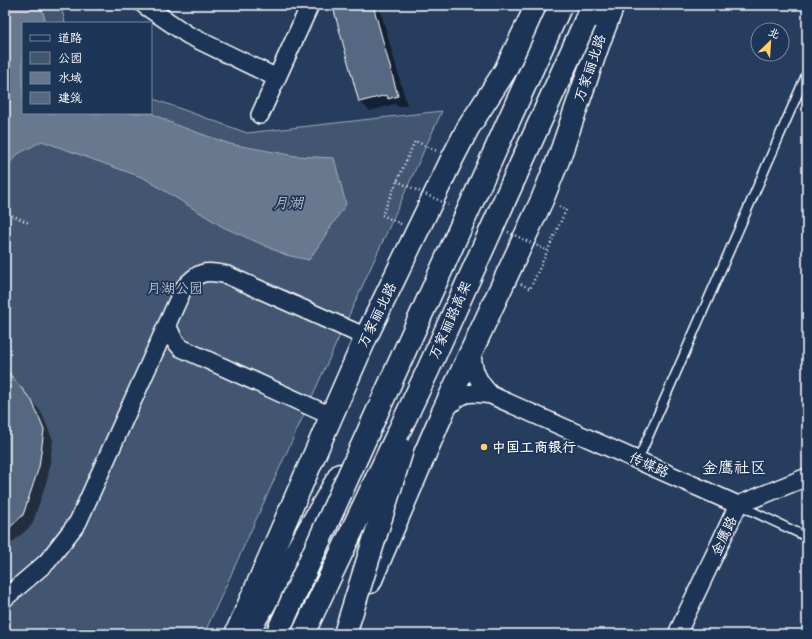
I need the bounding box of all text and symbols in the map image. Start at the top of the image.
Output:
legend [22,22,152,114]
north arrow [750,22,790,62]
text: 北 [766,25,782,42]
text: 道路 [58,31,82,45]
street label: 万家丽北路 [571,32,609,104]
text: 公园 [58,51,82,65]
text: 水域 [58,71,82,85]
text: 建筑 [58,91,82,105]
water label: 月湖 [273,194,305,212]
street label: 万家丽路高架 [425,278,475,362]
park label: 月湖公园 [147,280,203,297]
street label: 万家丽北路 [354,280,400,350]
place label: 中国工商银行 [492,439,576,456]
marker: 中国工商银行 [479,442,489,452]
street label: 传媒路 [626,449,672,481]
district label: 金鹰社区 [702,459,766,477]
street label: 金鹰路 [707,513,741,559]

